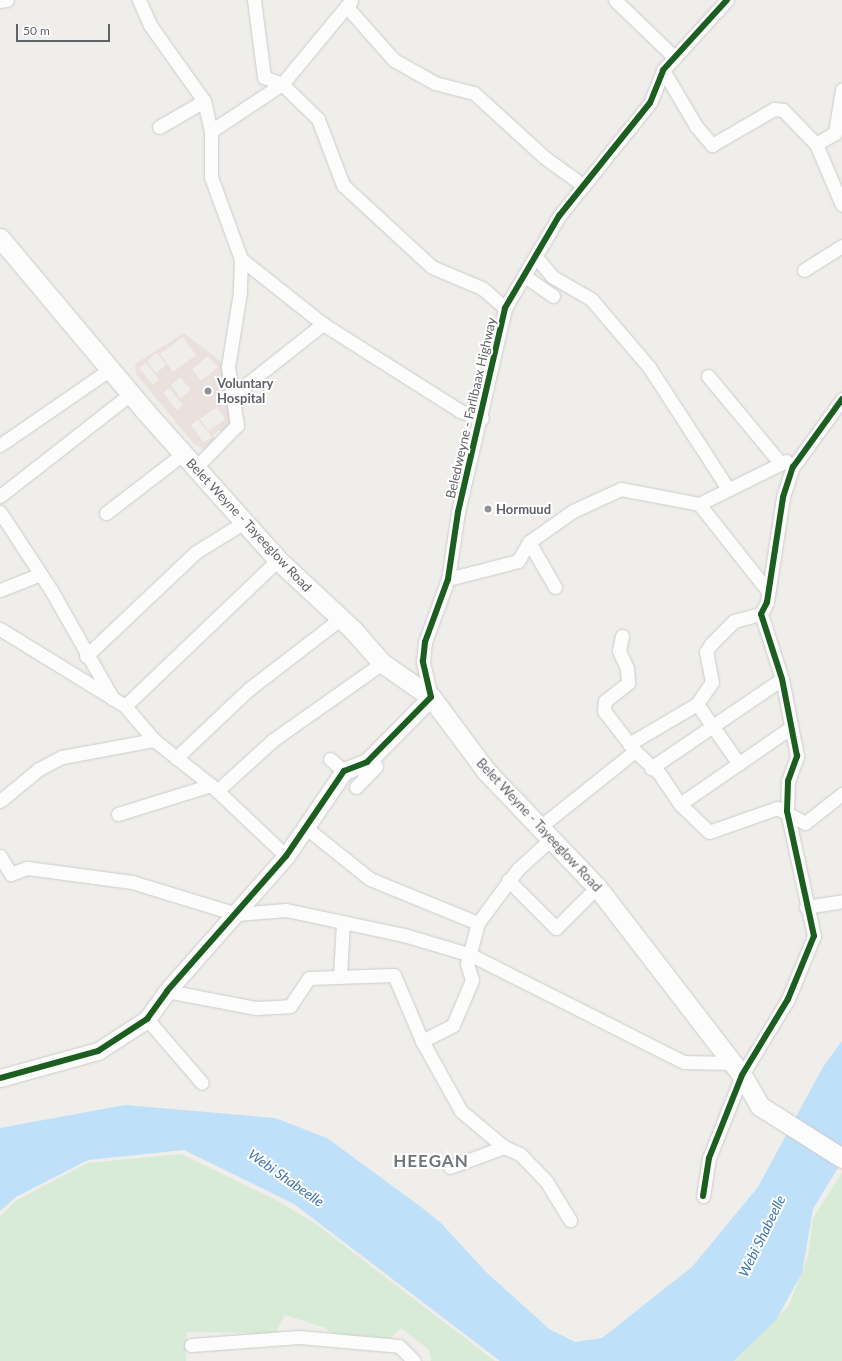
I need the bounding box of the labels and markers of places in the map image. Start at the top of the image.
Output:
place label: Voluntary Hospital [217,376,273,407]
marker: Voluntary Hospital [202,385,214,397]
place label: Hormuud [496,501,551,517]
marker: Hormuud [483,504,493,514]

